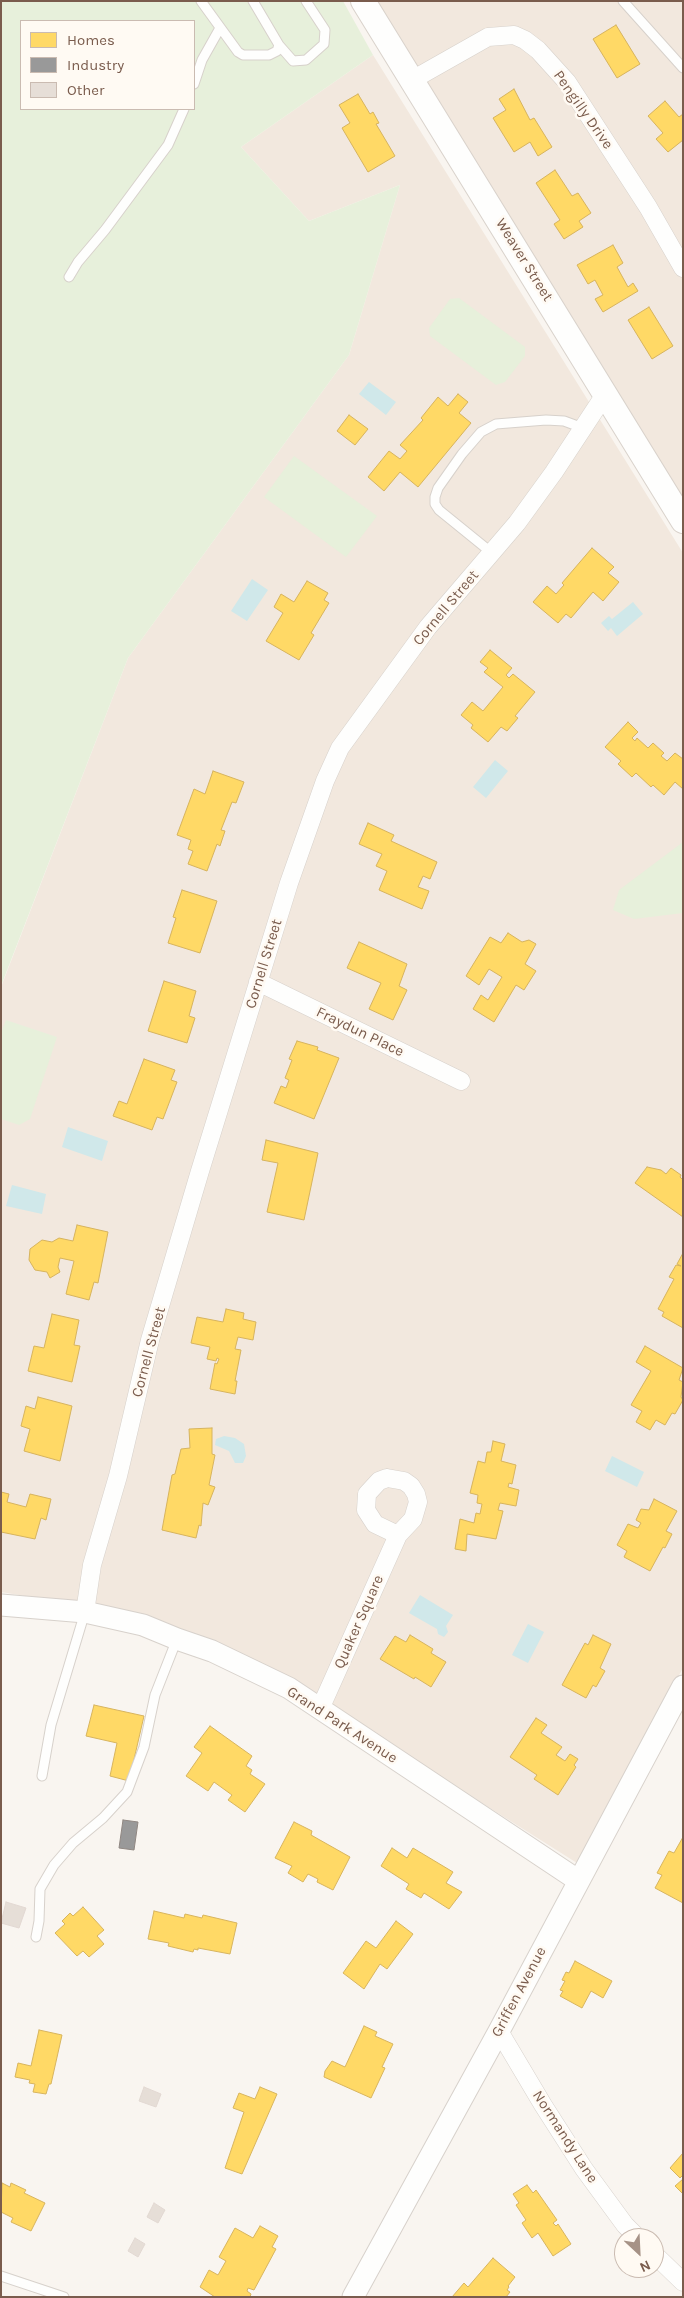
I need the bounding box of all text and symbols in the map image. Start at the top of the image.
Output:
legend [20,20,195,110]
text: Homes [67,31,115,49]
text: Industry [67,56,124,74]
street label: Pengilly Drive [549,67,617,153]
text: Other [67,81,105,99]
street label: Weaver Street [491,215,557,305]
street label: Cornell Street [409,567,483,649]
street label: Cornell Street [242,917,286,1011]
street label: Fraydun Place [313,1003,407,1061]
street label: Cornell Street [128,1305,170,1399]
street label: Quaker Square [330,1572,388,1672]
street label: Grand Park Avenue [283,1683,401,1767]
street label: Griffen Avenue [488,1944,550,2040]
street label: Normandy Lane [528,2087,602,2187]
north arrow [614,2228,664,2278]
text: N [637,2256,653,2276]

